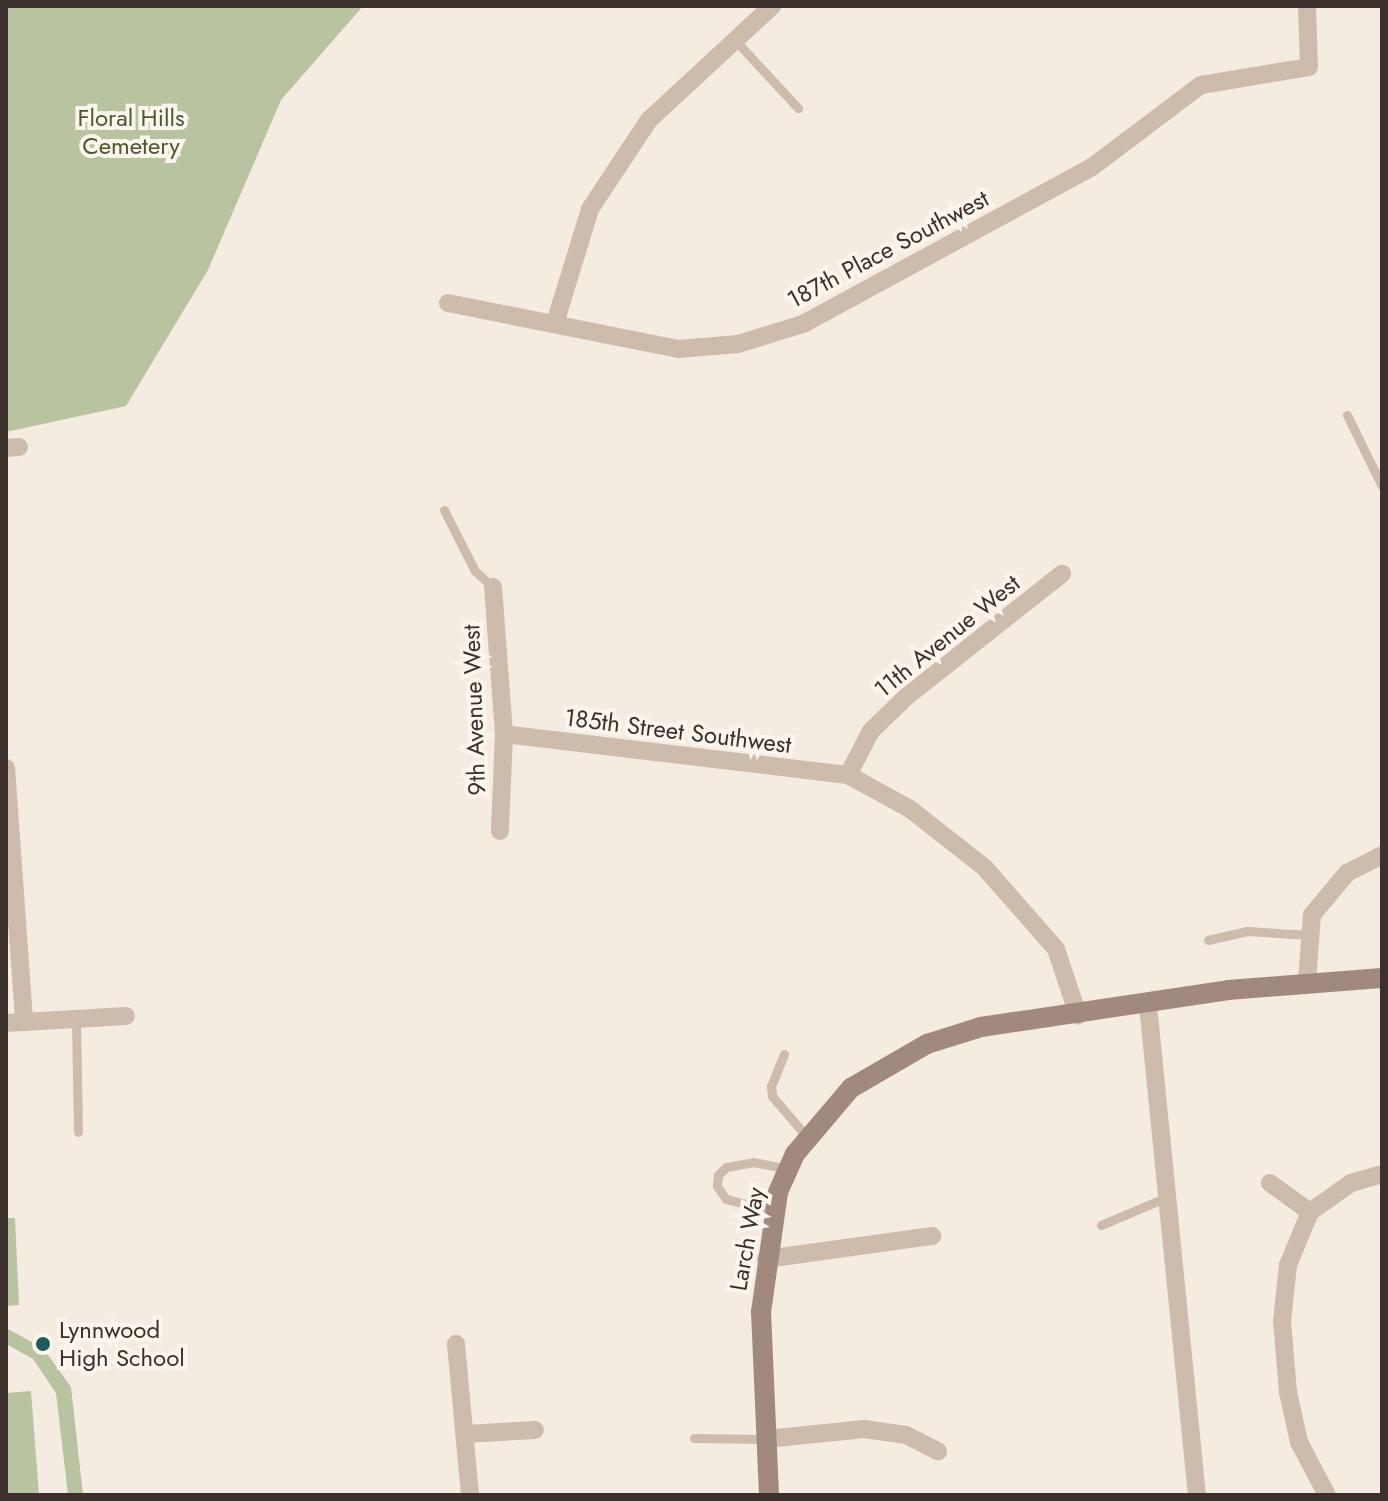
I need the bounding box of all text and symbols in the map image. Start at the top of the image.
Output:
park label: Floral Hills Cemetery [77,104,185,160]
street label: 187th Place Southwest [782,184,994,314]
street label: 11th Avenue West [868,569,1026,703]
street label: 9th Avenue West [457,624,491,796]
street label: 185th Street Southwest [563,703,793,759]
street label: Larch Way [724,1185,770,1293]
place label: Lynnwood High School [59,1316,185,1372]
marker: Lynnwood High School [34,1335,52,1353]

